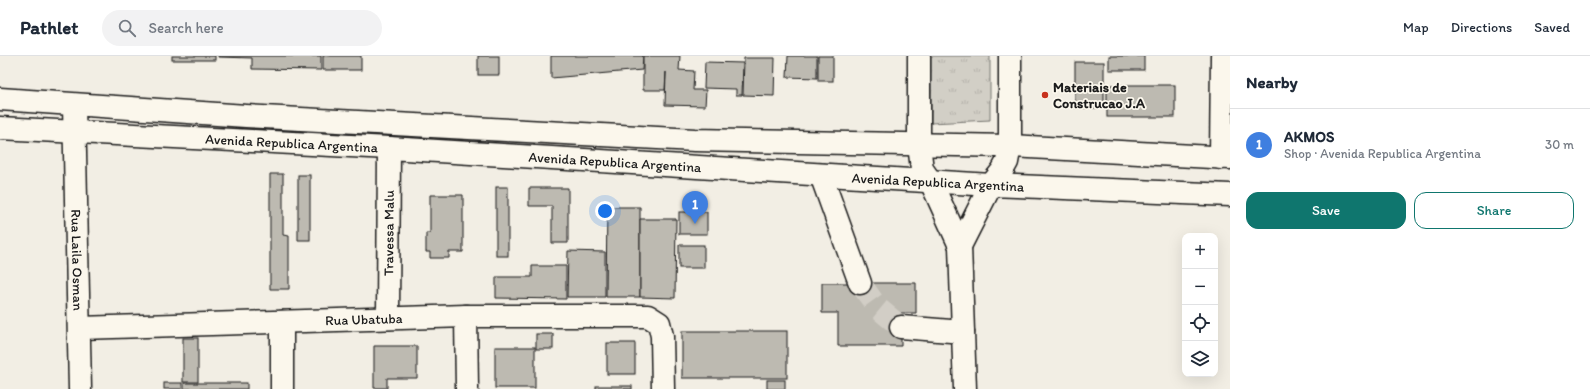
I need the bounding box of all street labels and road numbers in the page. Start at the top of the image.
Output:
street label: Avenida Republica Argentina [205,131,379,156]
street label: Avenida Republica Argentina [528,149,703,176]
street label: Avenida Republica Argentina [851,169,1025,196]
street label: Travessa Malu [380,190,398,276]
street label: Rua Laila Osman [67,209,86,311]
street label: Rua Ubatuba [325,310,403,329]

